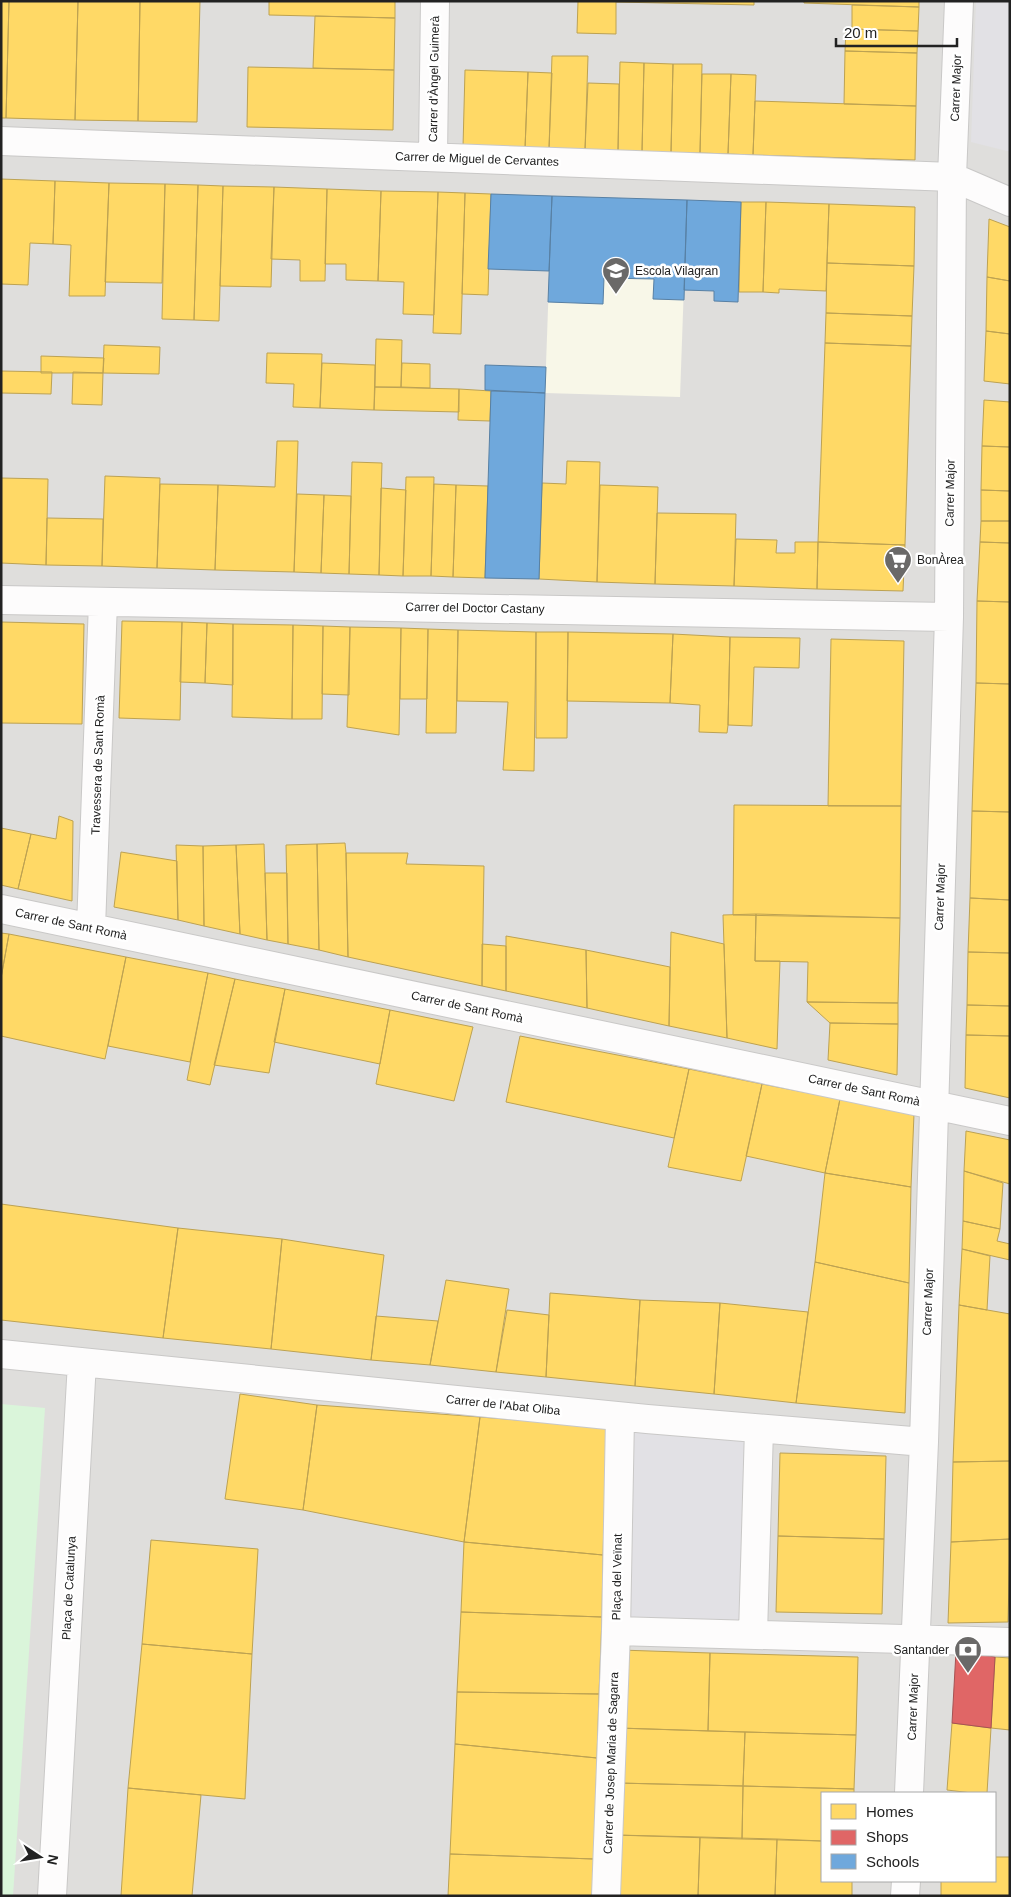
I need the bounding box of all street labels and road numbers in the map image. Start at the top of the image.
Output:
street label: Carrer d'Àngel Guimerà [425,15,442,142]
street label: Carrer Major [948,54,964,122]
street label: Carrer de Miguel de Cervantes [395,149,559,169]
street label: Carrer Major [942,459,958,527]
street label: Carrer del Doctor Castany [405,600,545,616]
street label: Travessera de Sant Romà [89,695,107,835]
street label: Carrer Major [932,863,948,931]
street label: Carrer de Sant Romà [14,905,129,943]
street label: Carrer de Sant Romà [410,988,525,1026]
street label: Carrer de Sant Romà [807,1071,922,1109]
street label: Carrer Major [920,1268,936,1336]
street label: Carrer de l'Abat Oliba [445,1392,561,1418]
street label: Plaça del Veïnat [609,1533,625,1620]
street label: Plaça de Catalunya [59,1535,79,1640]
street label: Carrer de Josep Maria de Sagarra [601,1671,621,1854]
street label: Carrer Major [905,1673,921,1741]

